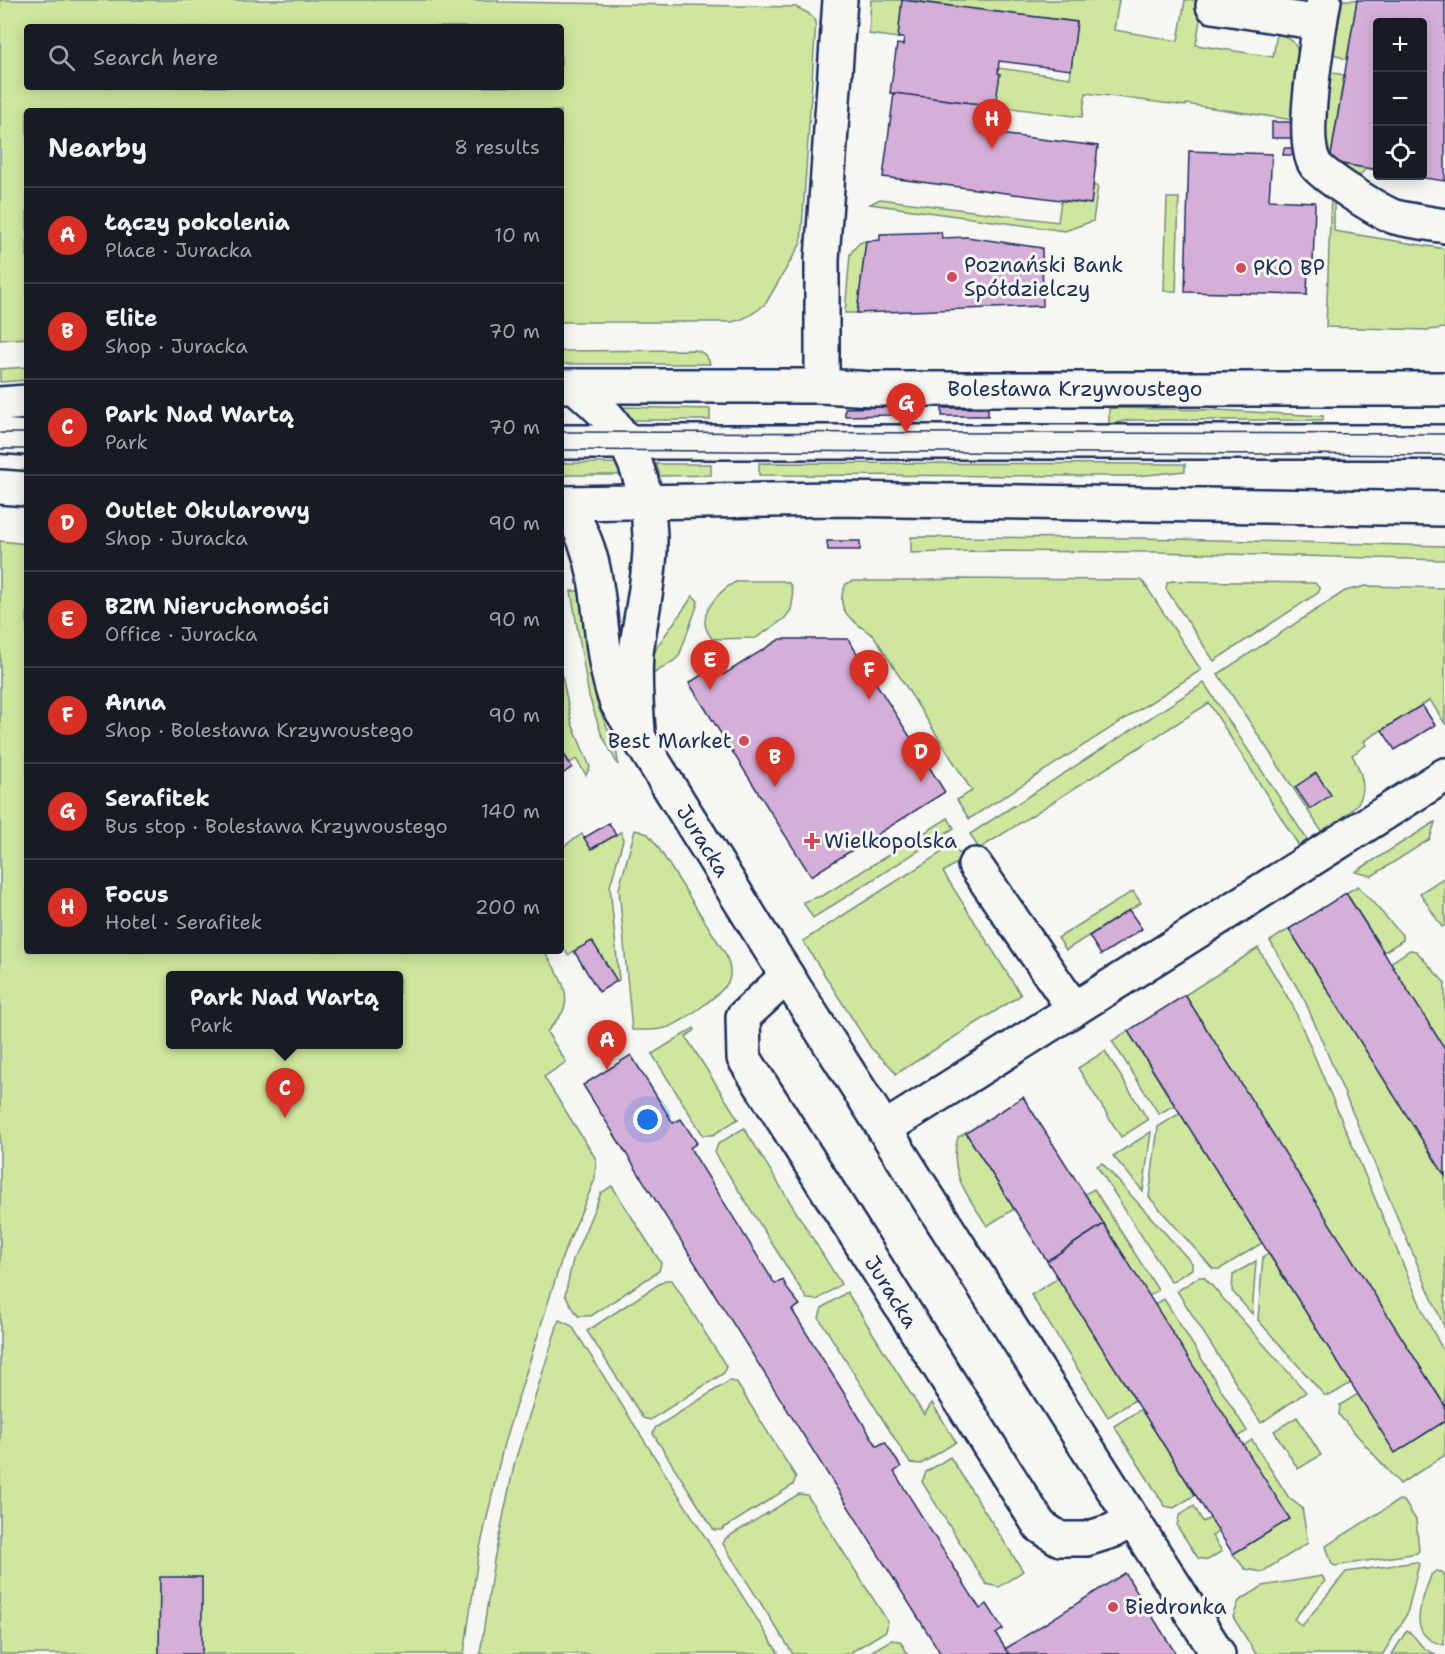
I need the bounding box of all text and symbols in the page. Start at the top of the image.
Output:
map controls [1373,18,1427,180]
button: + [1373,18,1427,72]
search box [24,24,564,90]
icon: search [45,41,78,74]
text: Search here [93,43,219,72]
button: − [1373,72,1427,126]
pin: H [972,100,1012,149]
button: locate [1373,126,1427,180]
text: Nearby [48,130,147,165]
text: 8 results [454,134,540,160]
text: Łączy pokolenia [105,208,290,237]
text: A [60,222,75,248]
text: 10 m [494,222,540,248]
text: Place · Juracka [105,237,252,263]
place label: Poznański Bank Spółdzielczy [964,251,1123,303]
place label: PKO BP [1253,254,1325,282]
marker: PKO BP [1234,261,1248,275]
marker: Poznański Bank Spółdzielczy [945,270,959,284]
text: Elite [105,304,157,333]
text: B [61,318,74,344]
text: 70 m [488,318,540,344]
text: Shop · Juracka [105,333,248,359]
street label: Bolesława Krzywoustego [948,375,1202,403]
pin: G [886,384,926,433]
text: Park Nad Wartą [105,400,294,429]
text: C [61,414,74,440]
text: 70 m [488,414,540,440]
text: Park [105,429,148,455]
text: Outlet Okularowy [105,496,310,525]
text: D [60,510,75,536]
text: 90 m [488,510,540,536]
text: Shop · Juracka [105,525,248,551]
text: BZM Nieruchomości [105,592,329,621]
text: E [61,606,74,632]
text: 90 m [488,606,540,632]
text: Office · Juracka [105,621,257,647]
pin: E [690,640,730,690]
pin: F [850,650,888,700]
text: Anna [105,688,166,717]
text: F [62,702,73,728]
text: 90 m [488,702,540,728]
text: Shop · Bolesława Krzywoustego [105,717,414,743]
place label: Best Market [608,727,732,755]
pin: D [902,732,940,782]
marker: Best Market [737,734,751,748]
pin: B [756,738,794,787]
text: Serafitek [105,784,210,813]
text: G [59,798,76,824]
text: 140 m [481,798,540,824]
street label: Juracka [670,799,736,883]
text: Bus stop · Bolesława Krzywoustego [105,813,448,839]
place label: Wielkopolska [824,827,957,855]
marker: Wielkopolska [805,834,819,848]
text: Focus [105,880,169,909]
text: H [60,894,75,920]
text: 200 m [475,894,540,920]
text: Hotel · Serafitek [105,909,262,935]
popup [166,971,403,1049]
text: Park Nad Wartą [190,983,379,1012]
text: Park [190,1012,233,1038]
pin: A [588,1020,626,1070]
pin: C [266,1068,304,1118]
your location [633,1105,662,1134]
street label: Juracka [858,1250,924,1334]
place label: Biedronka [1125,1593,1227,1621]
marker: Biedronka [1106,1600,1120,1614]

